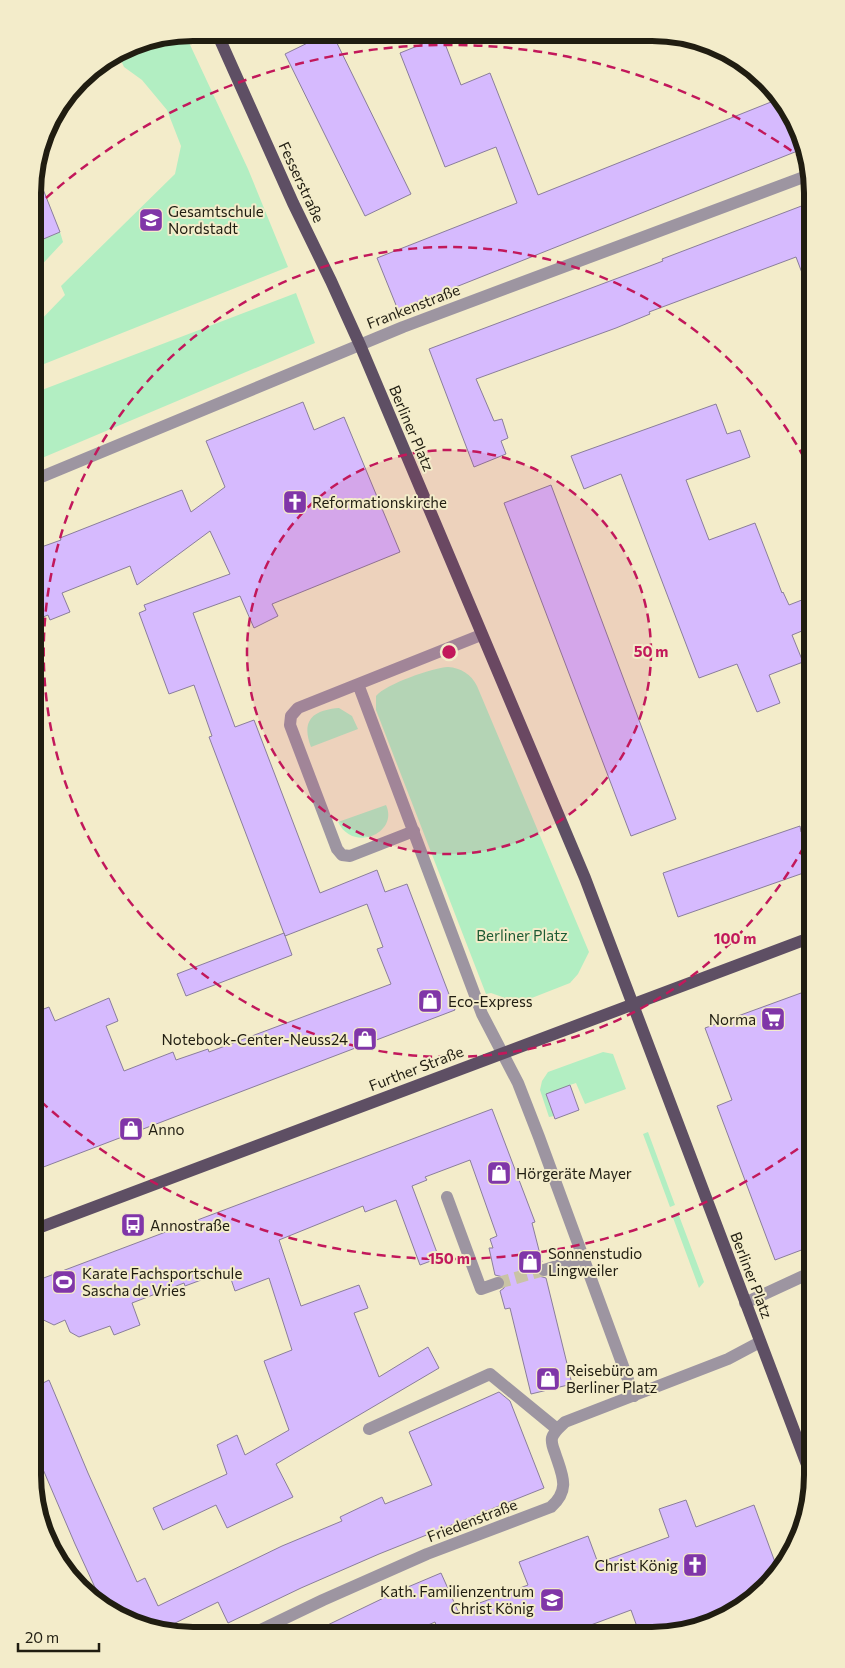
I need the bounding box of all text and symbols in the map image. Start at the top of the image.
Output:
street label: Fesserstraße [275,139,329,225]
place label: Gesamtschule Nordstadt [168,202,264,237]
school or university icon: Gesamtschule Nordstadt [138,207,164,233]
street label: Frankenstraße [364,280,462,332]
street label: Berliner Platz [386,382,438,474]
church icon: Reformationskirche [282,489,308,515]
place label: Reformationskirche [312,493,447,511]
text: 50 m [634,642,668,660]
centre of rings [440,643,458,661]
park label: Berliner Platz [476,926,568,944]
text: 100 m [714,929,756,947]
shop icon: Eco-Express [417,988,443,1014]
place label: Eco-Express [448,992,533,1010]
supermarket icon: Norma [760,1006,786,1032]
place label: Norma [709,1010,756,1028]
shop icon: Notebook-Center-Neuss24 [352,1026,378,1052]
place label: Notebook-Center-Neuss24 [162,1030,348,1048]
street label: Further Straße [366,1042,466,1094]
shop icon: Anno [118,1116,144,1142]
place label: Anno [148,1120,185,1138]
shop icon: Hörgeräte Mayer [486,1160,512,1186]
place label: Hörgeräte Mayer [516,1164,632,1182]
bus stop icon: Annostraße [120,1212,146,1238]
place label: Annostraße [150,1216,230,1234]
street label: Berliner Platz [727,1229,777,1321]
place label: Sonnenstudio Lingweiler [548,1244,642,1279]
text: 150 m [428,1249,470,1267]
shop icon: Sonnenstudio Lingweiler [517,1249,543,1275]
place label: Karate Fachsportschule Sascha de Vries [82,1264,242,1299]
sports icon: Karate Fachsportschule Sascha de Vries [51,1269,77,1295]
place label: Reisebüro am Berliner Platz [566,1361,658,1396]
shop icon: Reisebüro am Berliner Platz [535,1366,561,1392]
street label: Friedenstraße [424,1495,520,1545]
church icon: Christ König [682,1552,708,1578]
place label: Christ König [594,1556,678,1574]
place label: Kath. Familienzentrum Christ König [380,1582,534,1617]
school or university icon: Kath. Familienzentrum Christ König [539,1587,565,1613]
scale bar [18,1620,99,1652]
text: 20 m [25,1628,59,1646]

